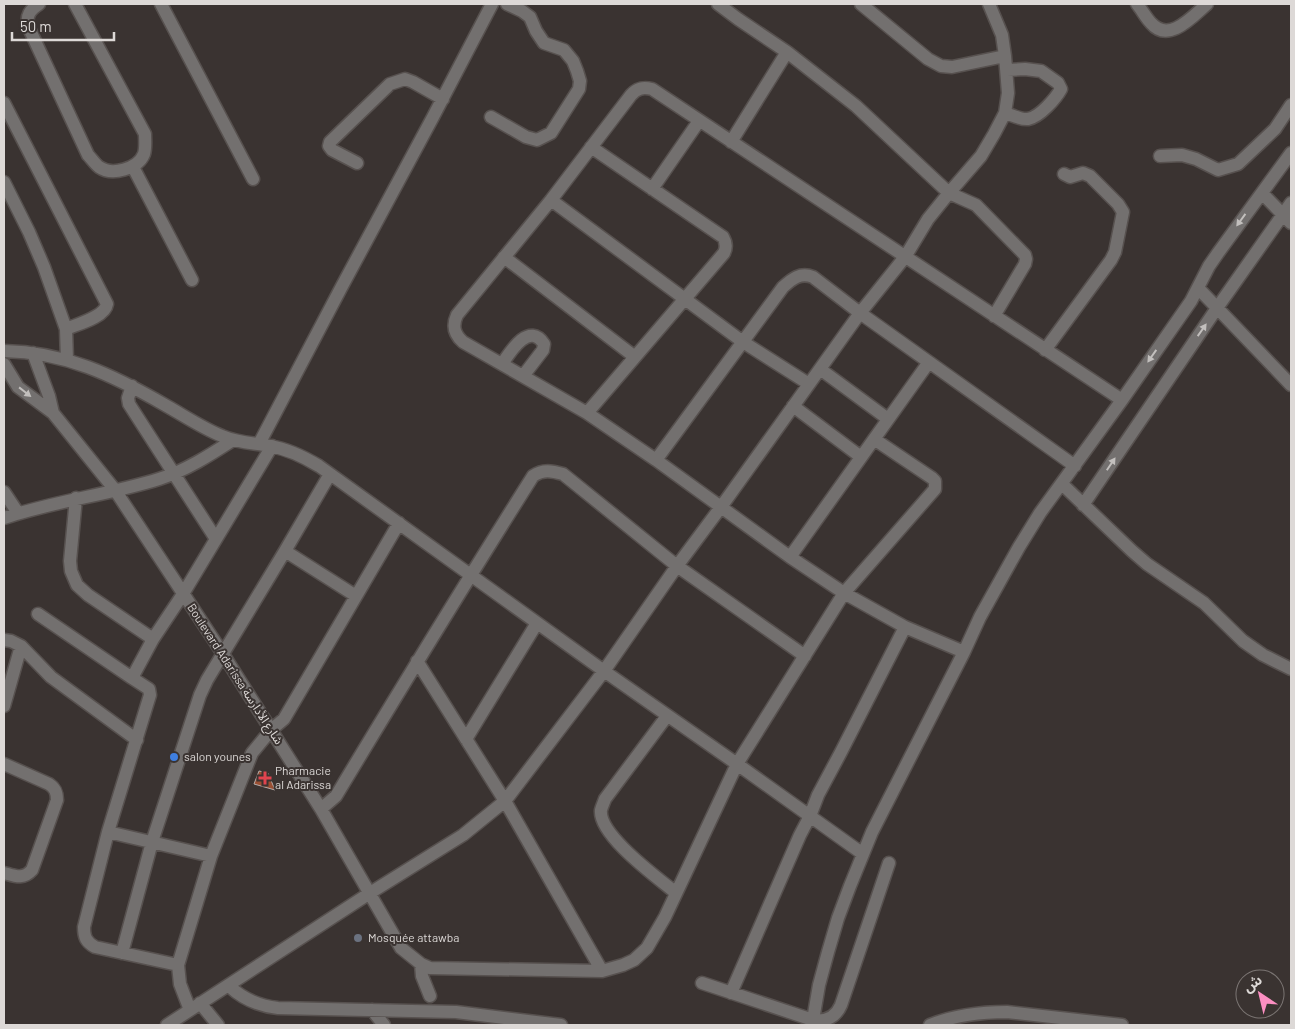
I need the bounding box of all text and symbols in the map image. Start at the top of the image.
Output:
scale bar [12,10,115,42]
text: 50 m [20,17,52,35]
one-way arrow [1237,214,1247,227]
one-way arrow [1197,323,1207,337]
one-way arrow [1147,349,1157,363]
one-way arrow [18,386,31,397]
one-way arrow [1106,457,1116,471]
street label: Boulevard Adarissa شارع الأدارسة [182,600,287,748]
place label: salon younes [184,749,251,763]
marker: salon younes [168,751,180,763]
place label: Pharmacie al Adarissa [275,763,331,791]
marker: Pharmacie al Adarissa [259,772,271,784]
place label: Mosquée attawba [368,930,459,944]
marker: Mosquée attawba [352,932,364,944]
north arrow [1235,969,1285,1019]
text: ش [1240,970,1265,995]

